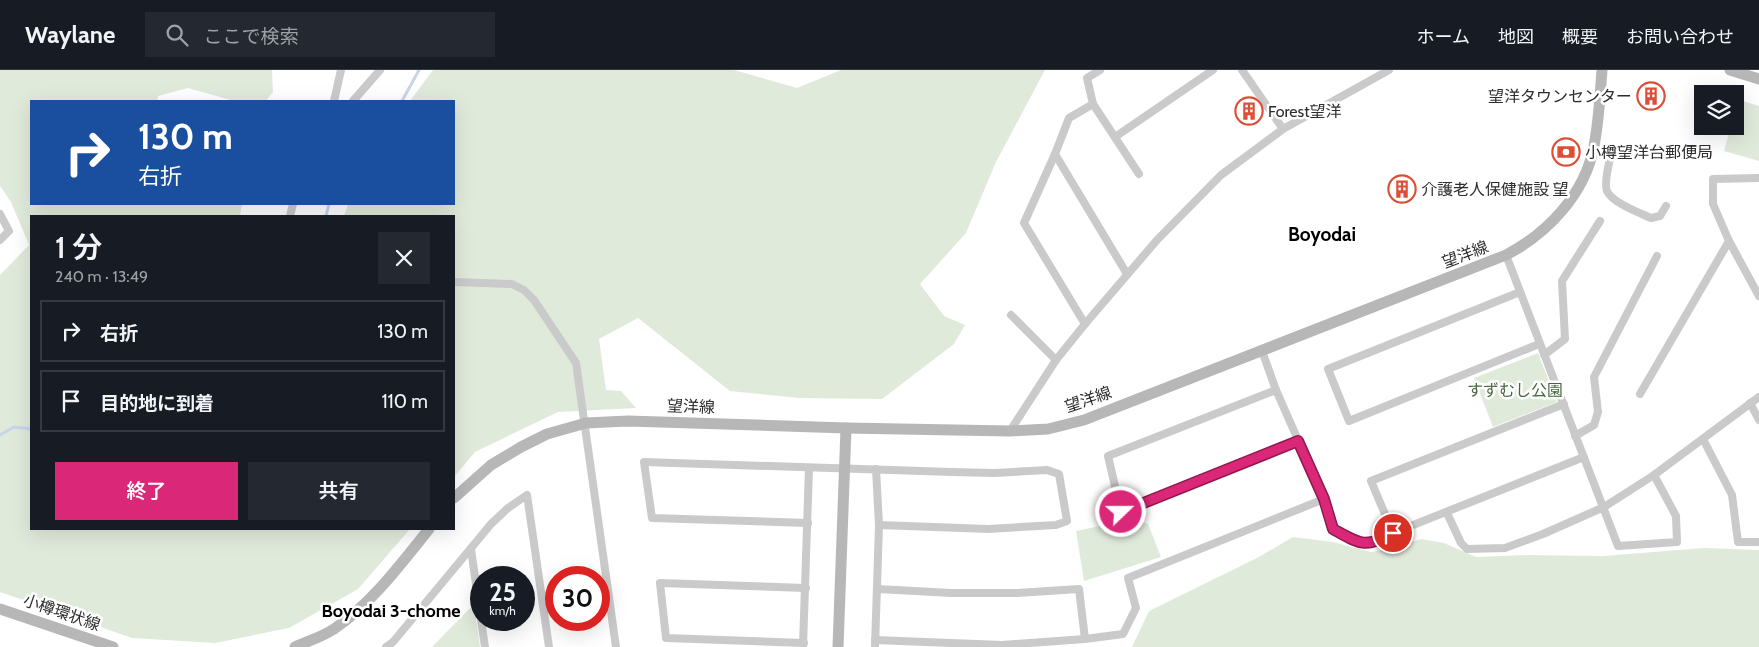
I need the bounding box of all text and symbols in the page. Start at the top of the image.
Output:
search box [145,12,495,57]
text: Waylane [25,20,115,49]
icon: search [163,21,191,49]
text: ここで検索 [203,25,298,48]
text: ホーム [1417,26,1470,48]
text: 地図 [1498,26,1534,48]
text: 概要 [1562,26,1598,48]
text: お問い合わせ [1626,26,1734,48]
building icon: 望洋タウンセンター [1636,81,1666,111]
map controls [1694,85,1744,135]
button: layers [1694,85,1744,135]
place label: 望洋タウンセンター [1488,87,1632,106]
building icon: Forest望洋 [1234,96,1264,126]
place label: Forest望洋 [1268,102,1342,121]
text: 130 m [138,115,233,158]
icon: right [55,120,120,185]
bank icon: 小樽望洋台郵便局 [1551,137,1581,167]
place label: 小樽望洋台郵便局 [1585,143,1713,162]
text: 右折 [138,163,182,190]
building icon: 介護老人保健施設 望 [1387,174,1417,204]
place label: 介護老人保健施設 望 [1421,180,1569,199]
district label: Boyodai [1288,223,1356,246]
text: 1 分 [55,229,102,266]
button: close [378,232,430,284]
street label: 望洋線 [1439,237,1491,272]
text: 240 m · 13:49 [55,267,148,286]
icon: right [57,317,85,345]
text: 130 m [377,320,428,343]
text: 右折 [100,322,138,345]
park label: すずむし公園 [1467,381,1563,400]
street label: 望洋線 [1062,383,1114,416]
icon: arrive [57,387,85,415]
text: 110 m [381,390,428,413]
text: 目的地に到着 [100,392,214,415]
street label: 望洋線 [667,396,715,417]
button: 終了 [55,462,238,520]
button: 共有 [248,462,430,520]
position arrow [1094,485,1146,537]
pin [1372,512,1414,554]
icon: arrive [1379,519,1407,547]
speed limit sign: 30 [545,566,610,631]
text: 25 [489,577,516,607]
street label: 小樽環状線 [21,590,103,634]
district label: Boyodai 3-chome [321,600,461,622]
text: km/h [489,603,516,618]

